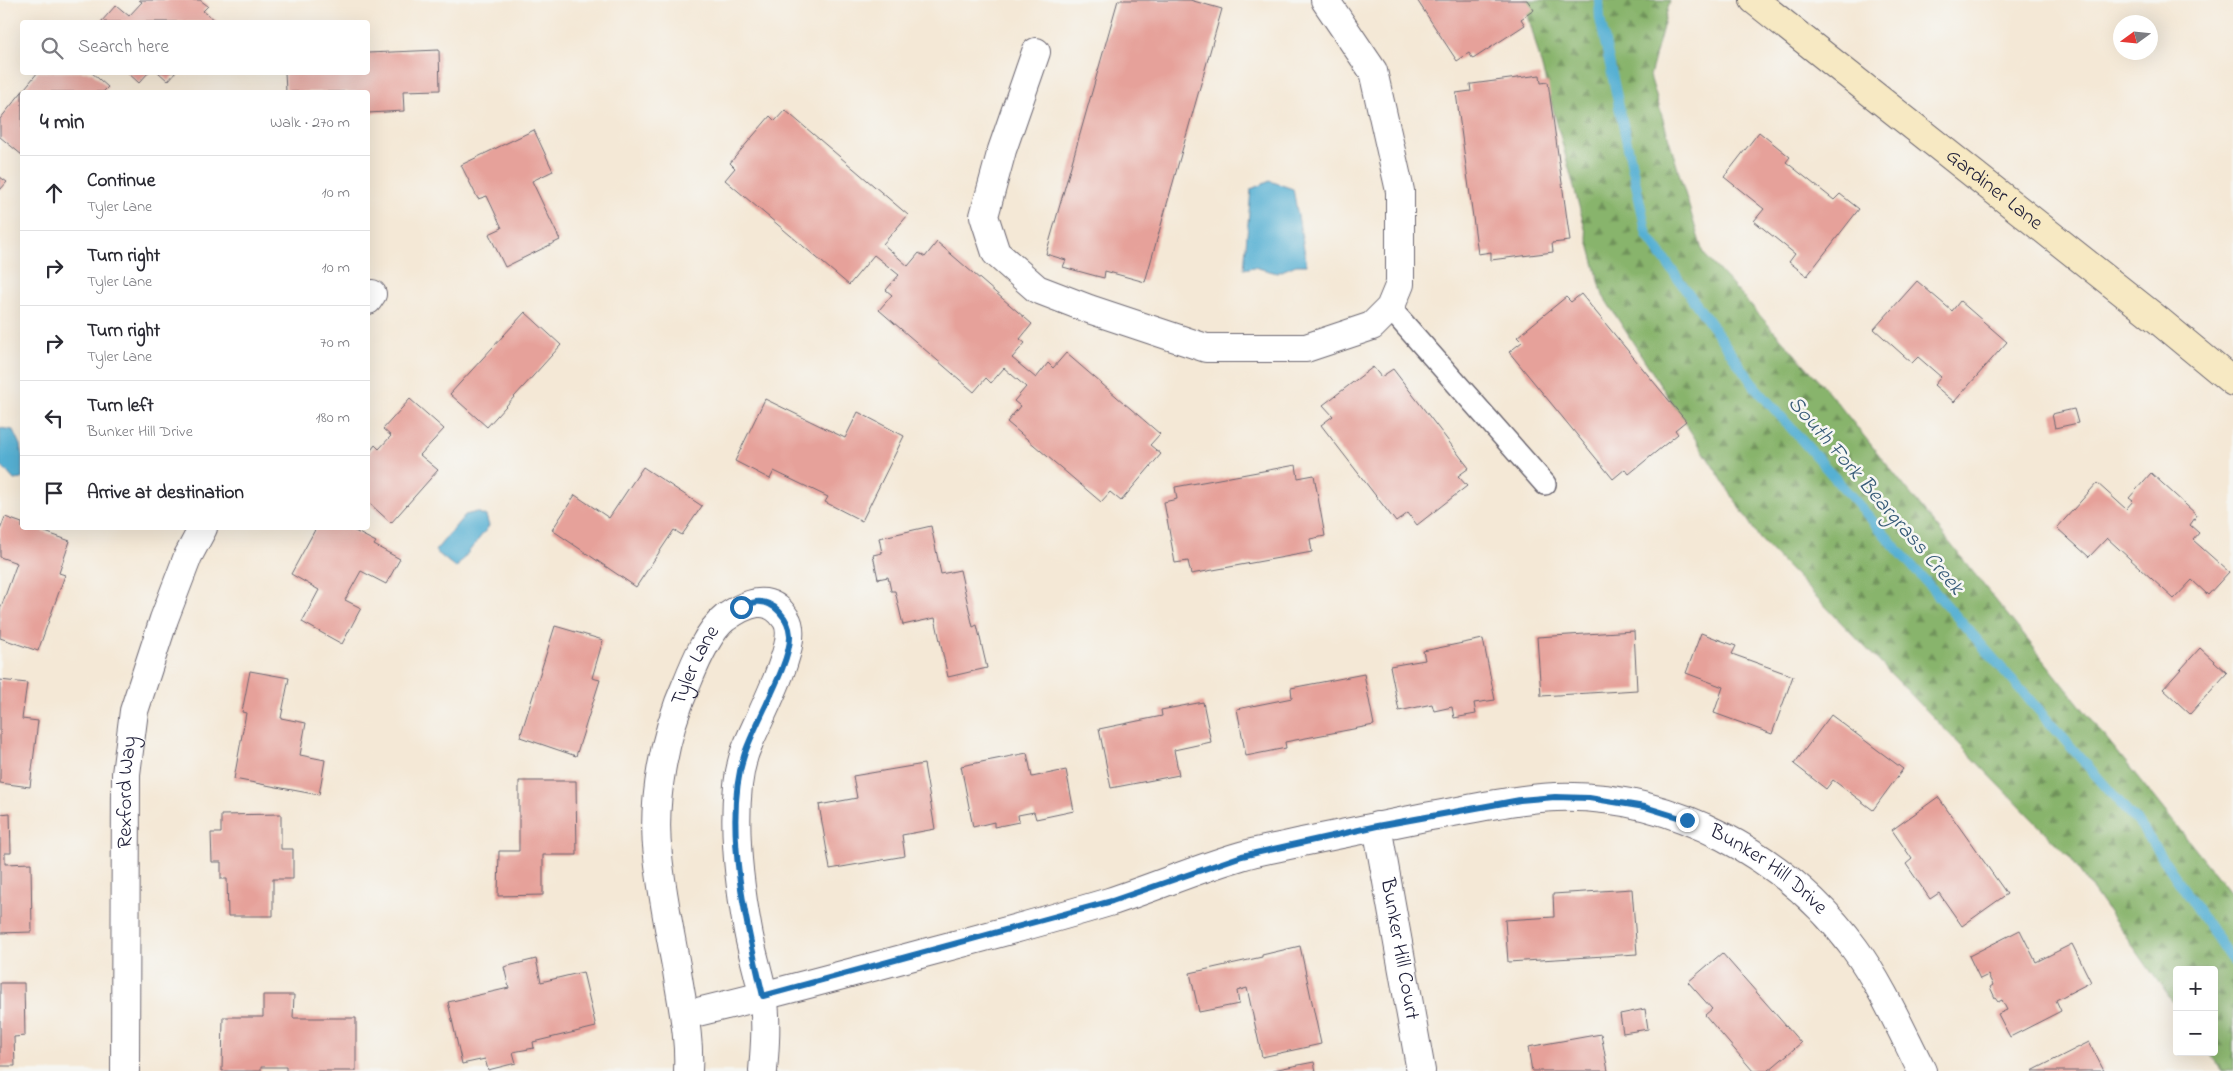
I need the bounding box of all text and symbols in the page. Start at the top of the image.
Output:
north arrow [2113,15,2158,60]
search box [20,20,370,75]
icon: search [38,34,66,62]
text: Search here [78,34,169,61]
text: 4 min [40,108,84,138]
text: Walk · 270 m [270,111,350,135]
street label: Gardiner Lane [1939,142,2050,238]
text: Continue [87,168,155,195]
icon: ahead [40,179,68,207]
text: 10 m [322,181,350,205]
text: Tyler Lane [87,195,152,219]
text: Turn right [87,243,160,270]
icon: right [40,254,68,282]
text: 10 m [322,256,350,280]
text: Tyler Lane [87,270,152,294]
text: Turn right [87,318,160,345]
icon: right [40,329,68,357]
text: 70 m [320,331,350,355]
text: Tyler Lane [87,345,152,369]
water label: South Fork Beargrass Creek [1779,389,1972,604]
text: Turn left [87,393,154,420]
icon: left [40,404,68,432]
text: 180 m [316,406,350,430]
text: Bunker Hill Drive [87,420,193,444]
icon: arrive [40,479,68,507]
text: Arrive at destination [87,480,244,507]
route start [730,596,753,619]
street label: Tyler Lane [664,619,728,710]
street label: Rexford Way [111,734,148,848]
route end [1676,809,1699,832]
street label: Bunker Hill Drive [1703,817,1834,922]
street label: Bunker Hill Court [1372,875,1427,1022]
map controls [2173,966,2218,1056]
button: + [2173,966,2218,1011]
button: − [2173,1011,2218,1056]

